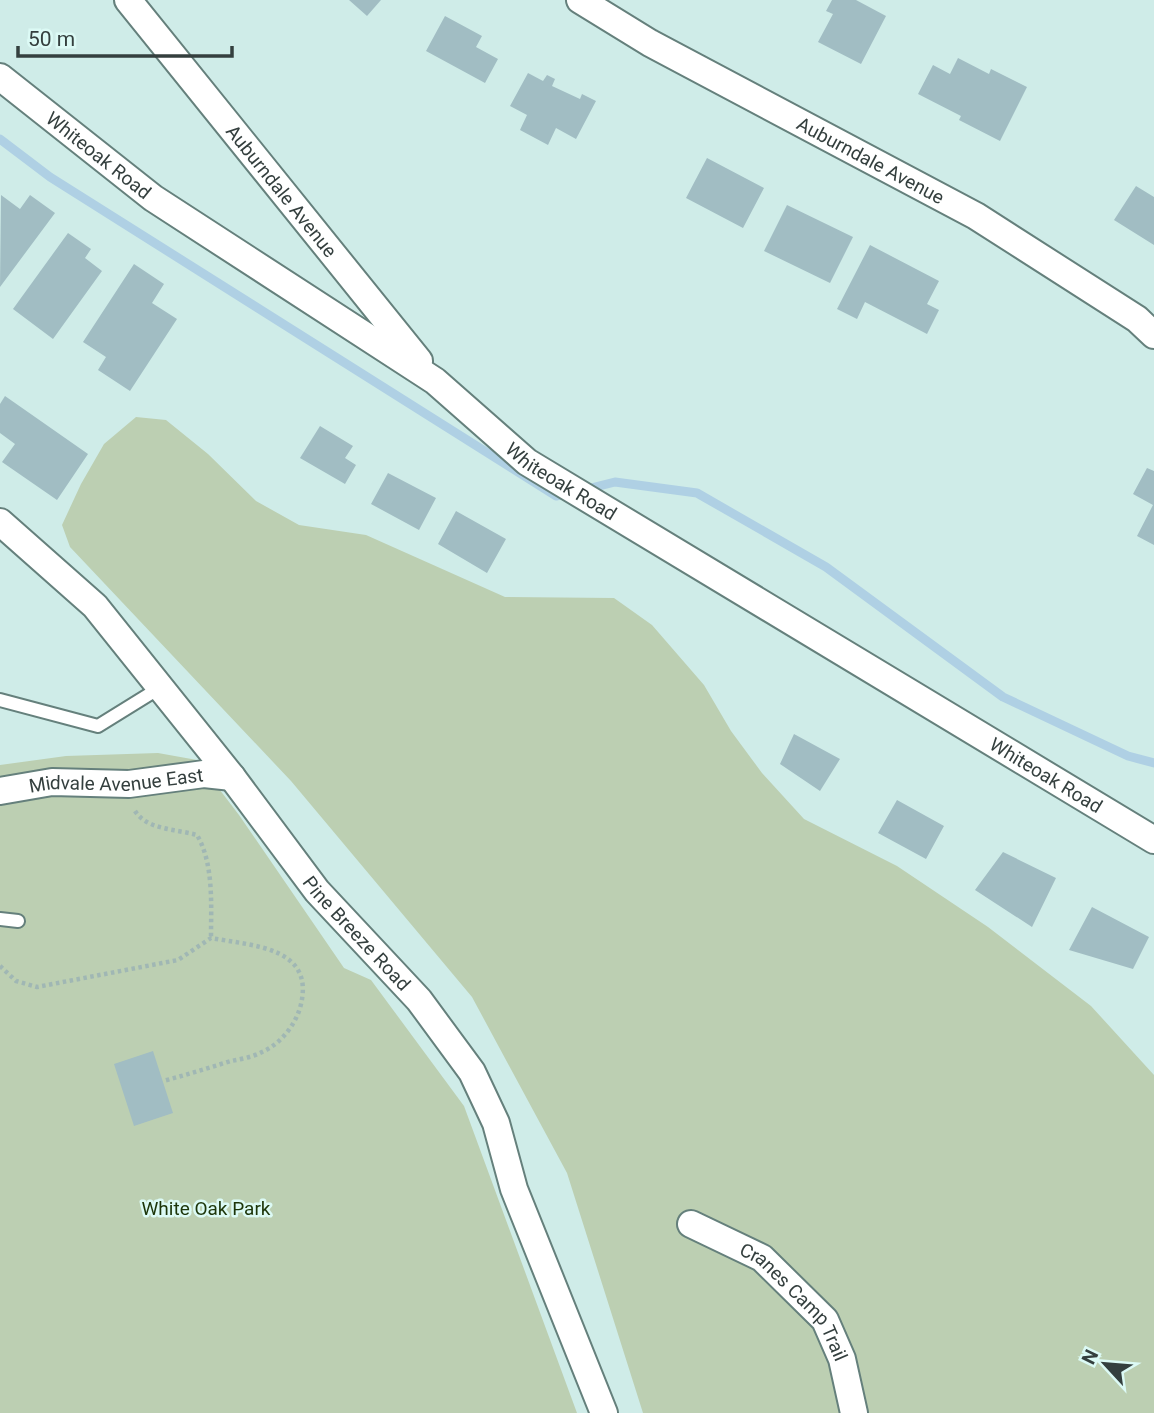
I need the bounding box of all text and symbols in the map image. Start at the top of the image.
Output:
scale bar [18,14,231,58]
text: 50 m [28,27,75,51]
street label: Whiteoak Road [41,107,156,204]
street label: Auburndale Avenue [793,112,948,209]
street label: Auburndale Avenue [221,120,342,262]
street label: Whiteoak Road [501,438,621,525]
street label: Whiteoak Road [985,733,1106,818]
street label: Midvale Avenue East [27,763,205,798]
street label: Pine Breeze Road [298,872,415,995]
park label: White Oak Park [142,1197,271,1220]
street label: Cranes Camp Trail [736,1238,852,1364]
north arrow [1070,1329,1140,1399]
text: N [1077,1346,1103,1368]

